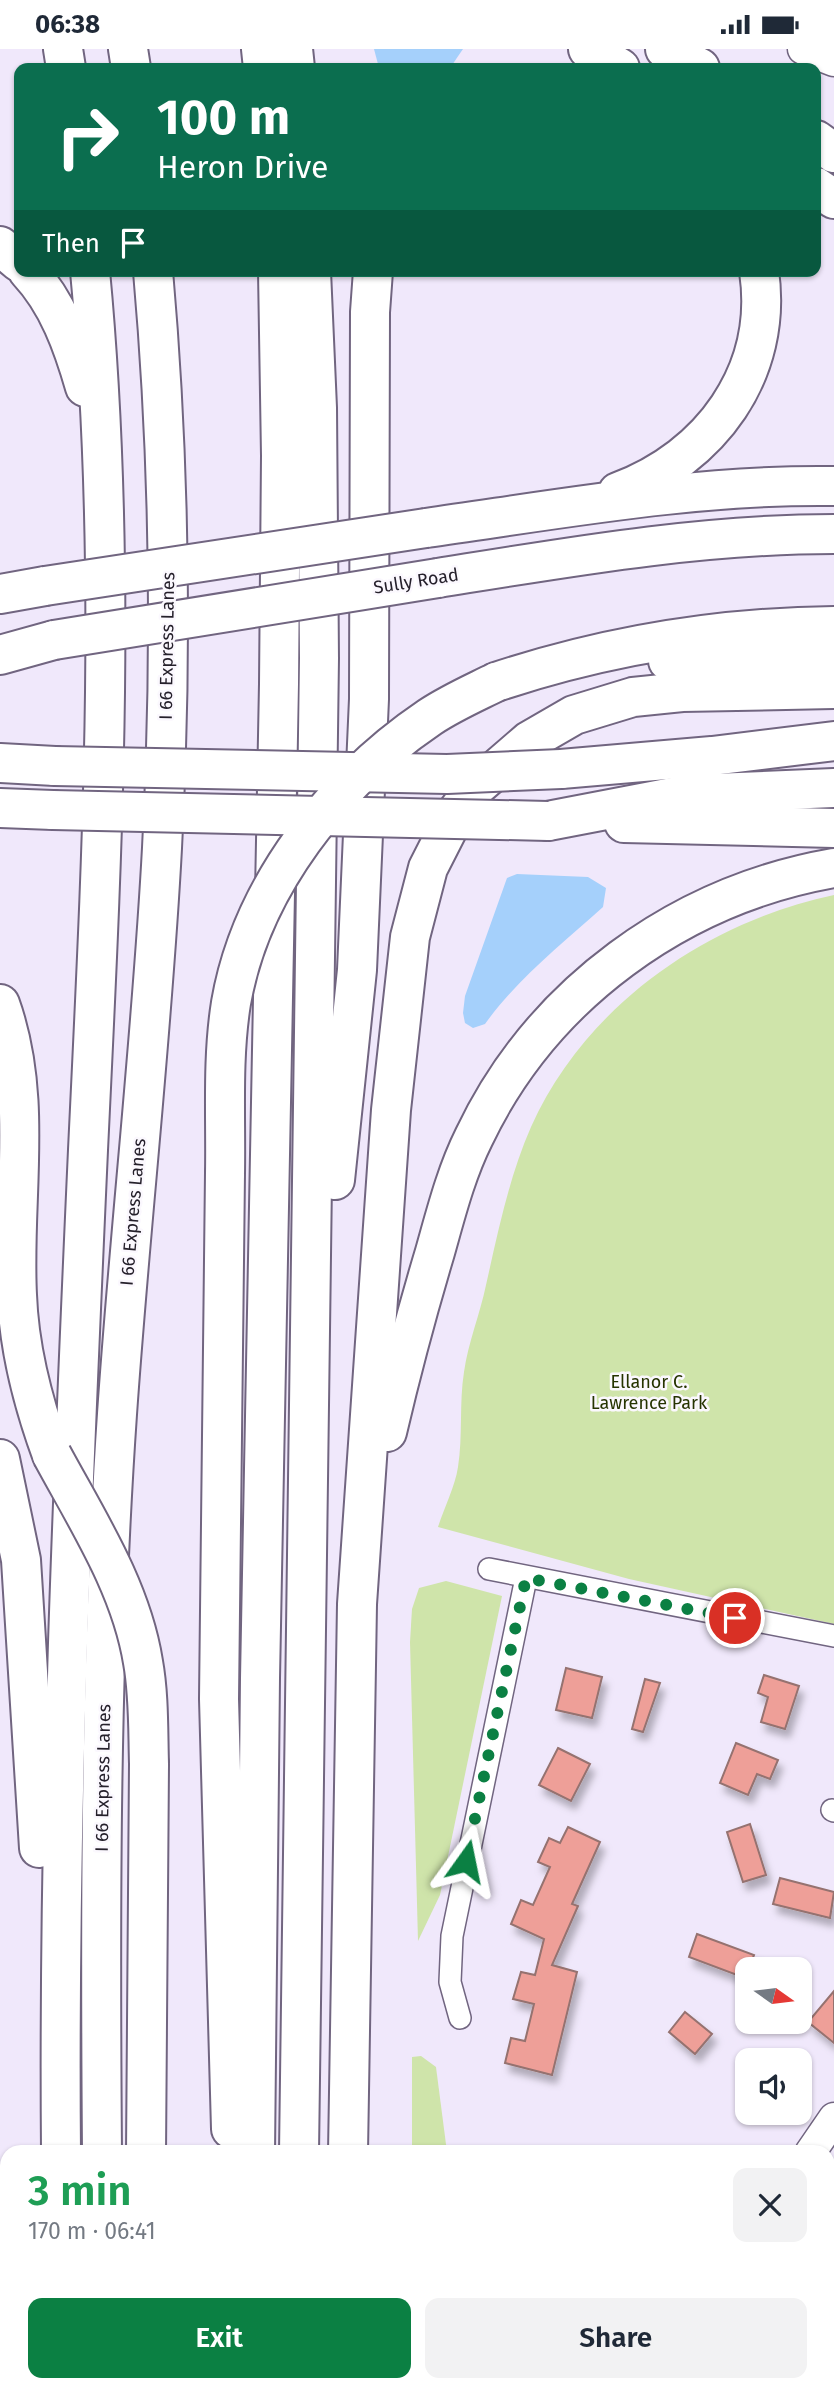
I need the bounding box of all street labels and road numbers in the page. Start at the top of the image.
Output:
street label: Sully Road [372,563,460,599]
street label: I 66 Express Lanes [155,572,179,720]
street label: I 66 Express Lanes [116,1137,150,1287]
street label: I 66 Express Lanes [91,1704,115,1852]

